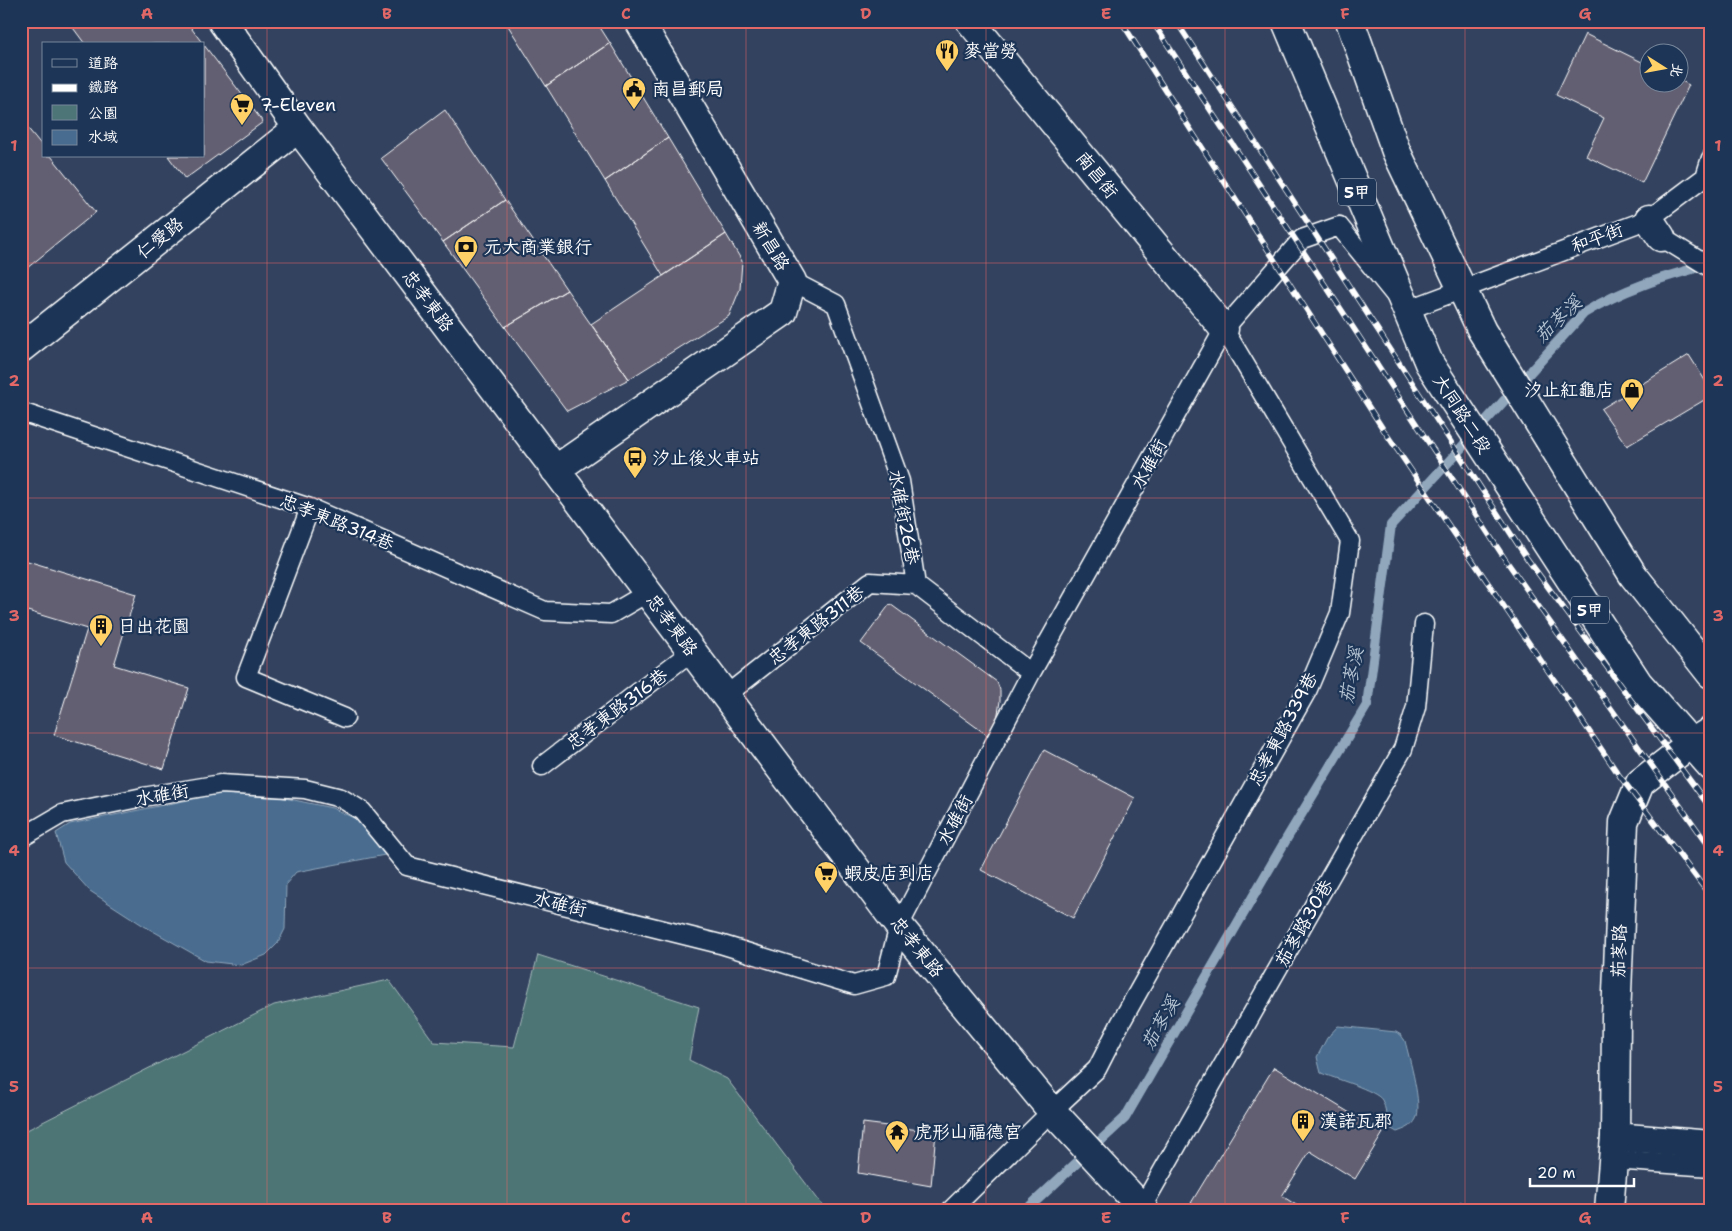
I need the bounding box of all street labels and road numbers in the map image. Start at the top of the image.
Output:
street label: 南昌街 [1071,146,1123,204]
road number: 5甲 [1338,178,1376,206]
street label: 仁愛路 [131,212,189,264]
street label: 新昌路 [747,217,795,275]
street label: 和平街 [1568,217,1626,259]
street label: 忠孝東路 [397,265,459,337]
street label: 大同路二段 [1427,370,1497,458]
street label: 水碓街 [1125,435,1173,493]
street label: 水碓街26巷 [883,467,925,567]
street label: 忠孝東路314巷 [276,488,398,556]
street label: 忠孝東路311巷 [763,580,869,670]
street label: 忠孝東路 [641,589,703,661]
road number: 5甲 [1571,596,1609,624]
street label: 忠孝東路316巷 [561,663,673,755]
street label: 忠孝東路339巷 [1243,668,1323,790]
street label: 水碓街 [133,778,191,812]
street label: 水碓街 [932,791,978,849]
street label: 茄苳路30巷 [1269,875,1339,971]
street label: 水碓街 [531,886,589,922]
street label: 忠孝東路 [885,911,949,983]
street label: 茄苳路 [1606,924,1632,978]

